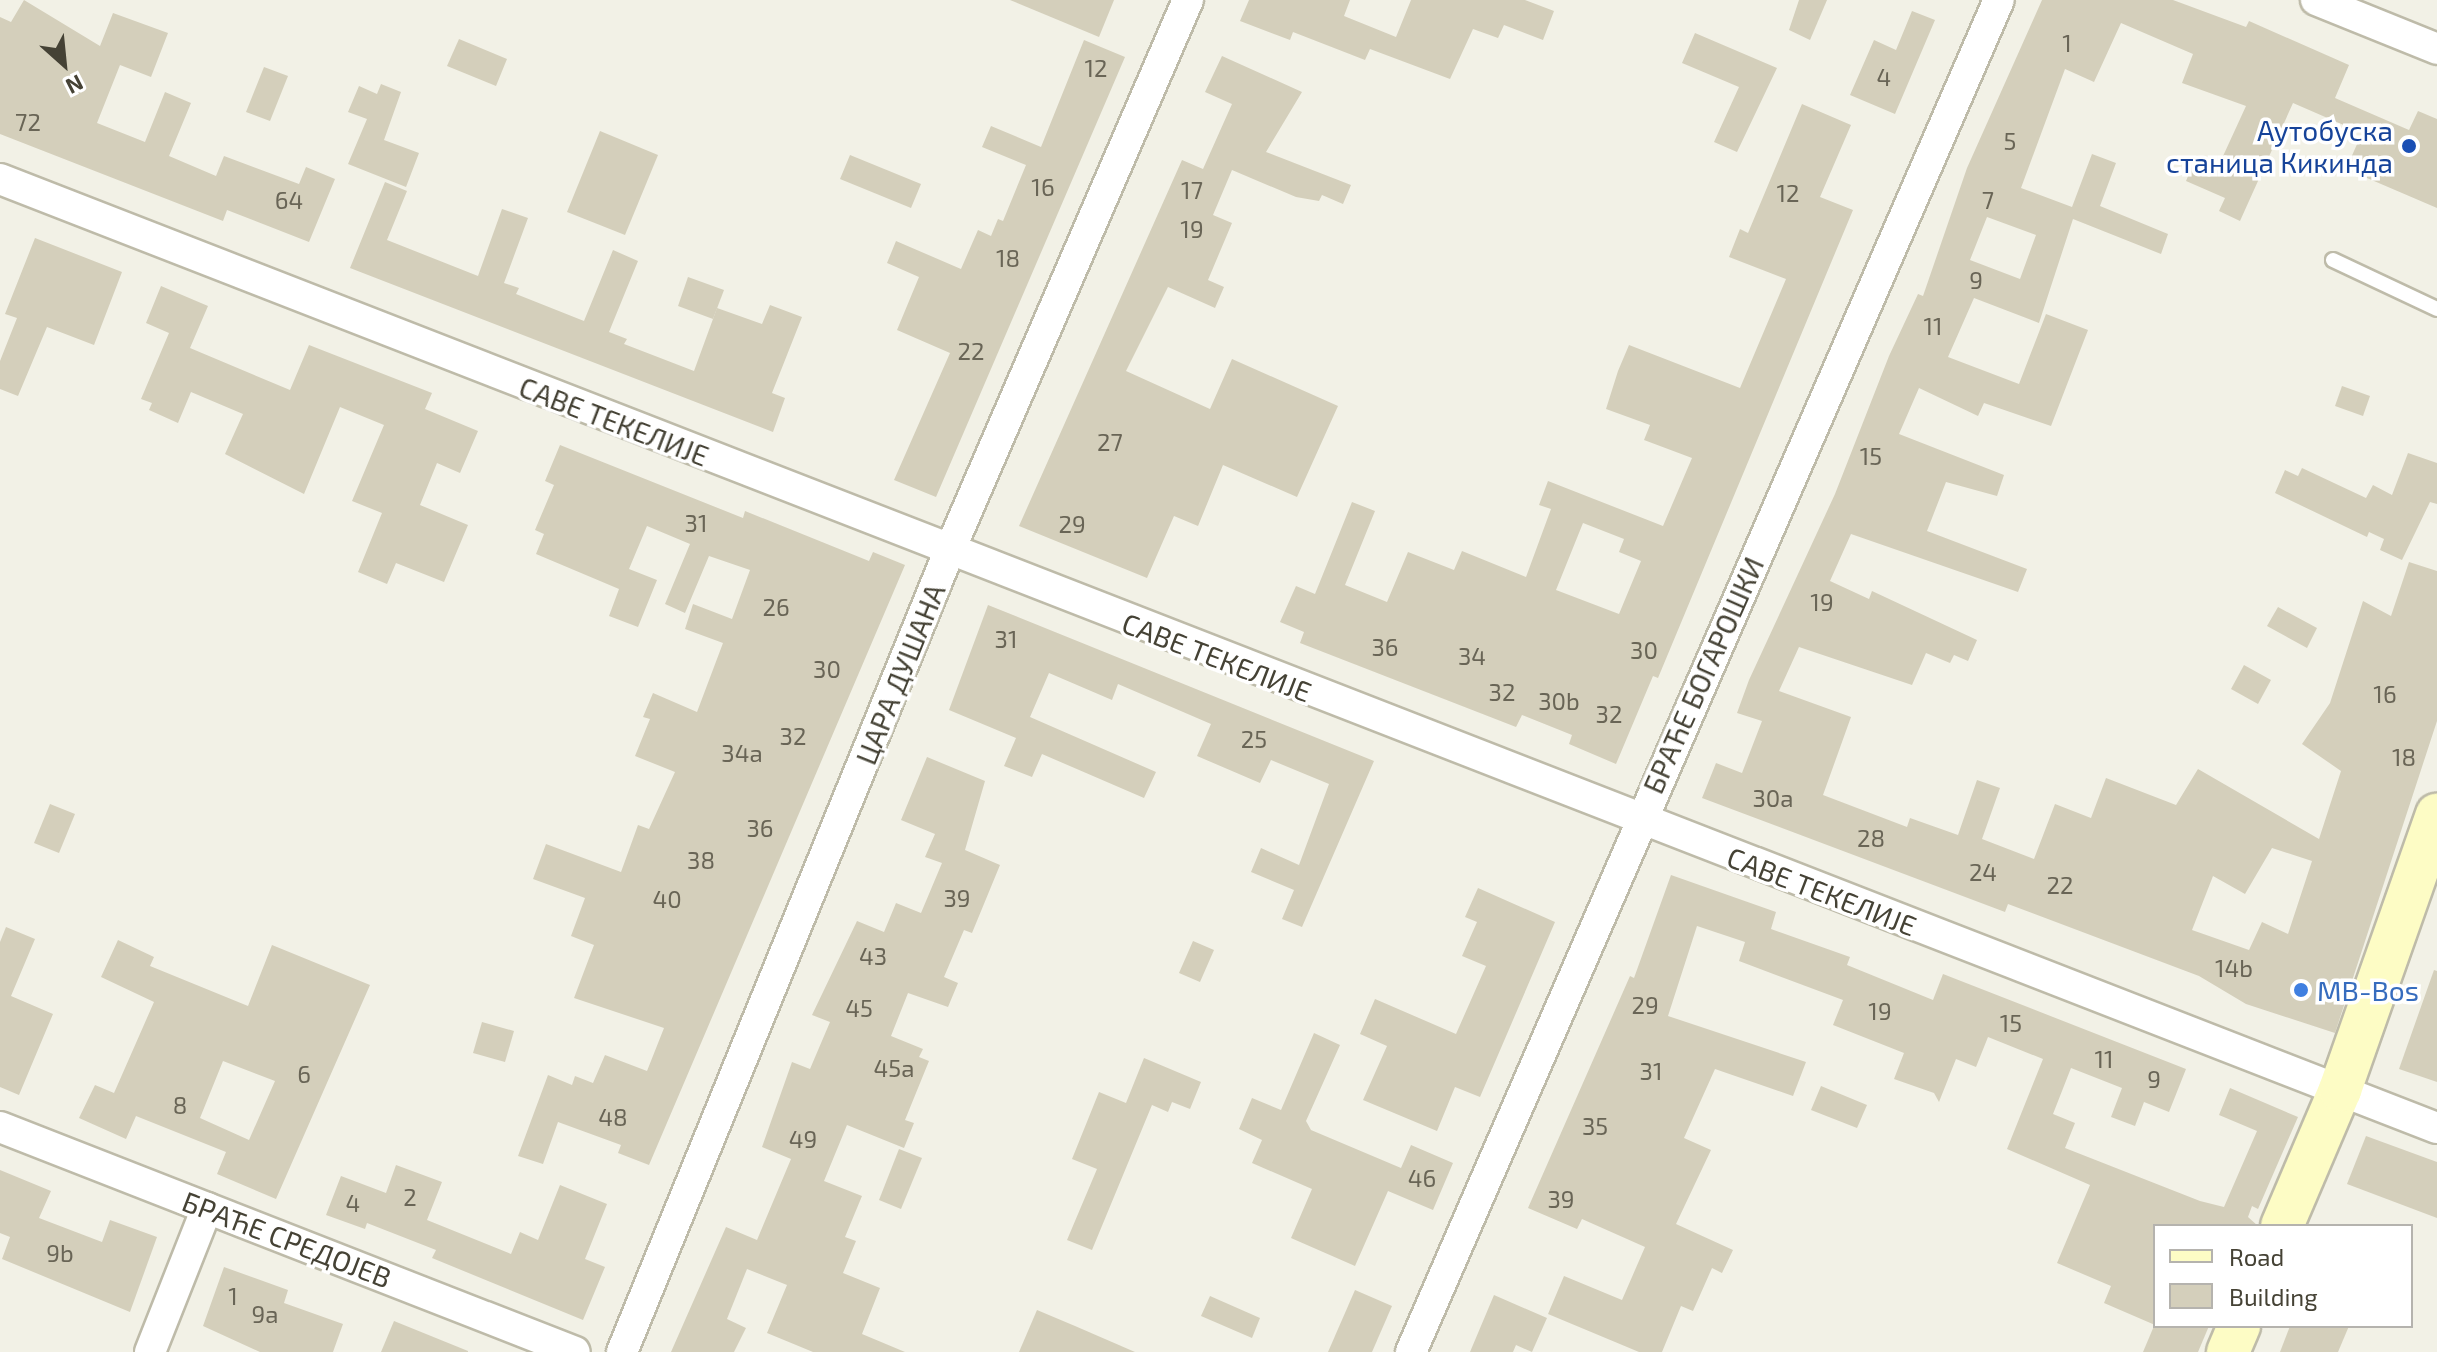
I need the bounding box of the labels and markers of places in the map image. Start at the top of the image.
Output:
place label: Аутобуска станица Кикинда [2166,113,2393,179]
marker: Аутобуска станица Кикинда [2400,137,2418,155]
place label: MB-Bos [2317,973,2419,1007]
marker: MB-Bos [2292,981,2310,999]

